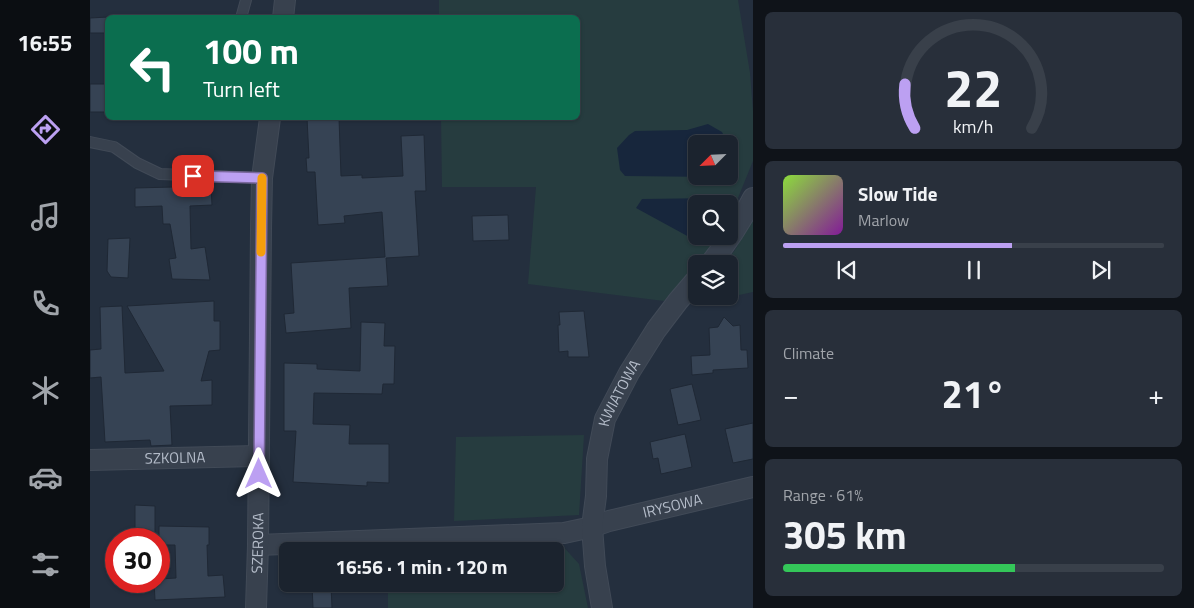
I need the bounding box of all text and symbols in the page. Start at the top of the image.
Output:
text: 100 m [203,24,299,78]
text: 16:55 [18,26,72,60]
icon: left [120,35,185,100]
text: 22 [944,48,1003,127]
text: Turn left [203,72,280,106]
icon: directions [28,112,63,147]
text: km/h [953,113,994,140]
north arrow [688,135,738,185]
map controls [688,135,738,305]
pin [172,155,214,197]
icon: arrive [179,162,207,190]
text: Slow Tide [858,179,937,208]
button: search [688,195,738,245]
icon: music [28,199,63,234]
text: Marlow [858,208,909,232]
button: layers [688,255,738,305]
icon: previous [833,256,861,284]
icon: pause [960,256,988,284]
icon: next [1087,256,1115,284]
icon: phone [28,286,63,321]
text: Climate [783,341,834,365]
street label: KWIATOWA [592,355,646,428]
text: 21° [942,365,1005,423]
icon: climate [28,373,63,408]
text: − [783,373,799,416]
text: + [1148,373,1164,416]
street label: SZKOLNA [144,445,206,470]
position arrow [232,447,284,499]
icon: car [28,460,63,495]
text: Range · 61% [783,483,863,507]
street label: IRYSOWA [640,487,704,524]
text: 305 km [783,506,907,564]
street label: SZEROKA [245,512,269,574]
speed limit sign: 30 [105,528,170,593]
icon: filters [28,547,63,582]
text: 16:56 · 1 min · 120 m [335,552,508,581]

